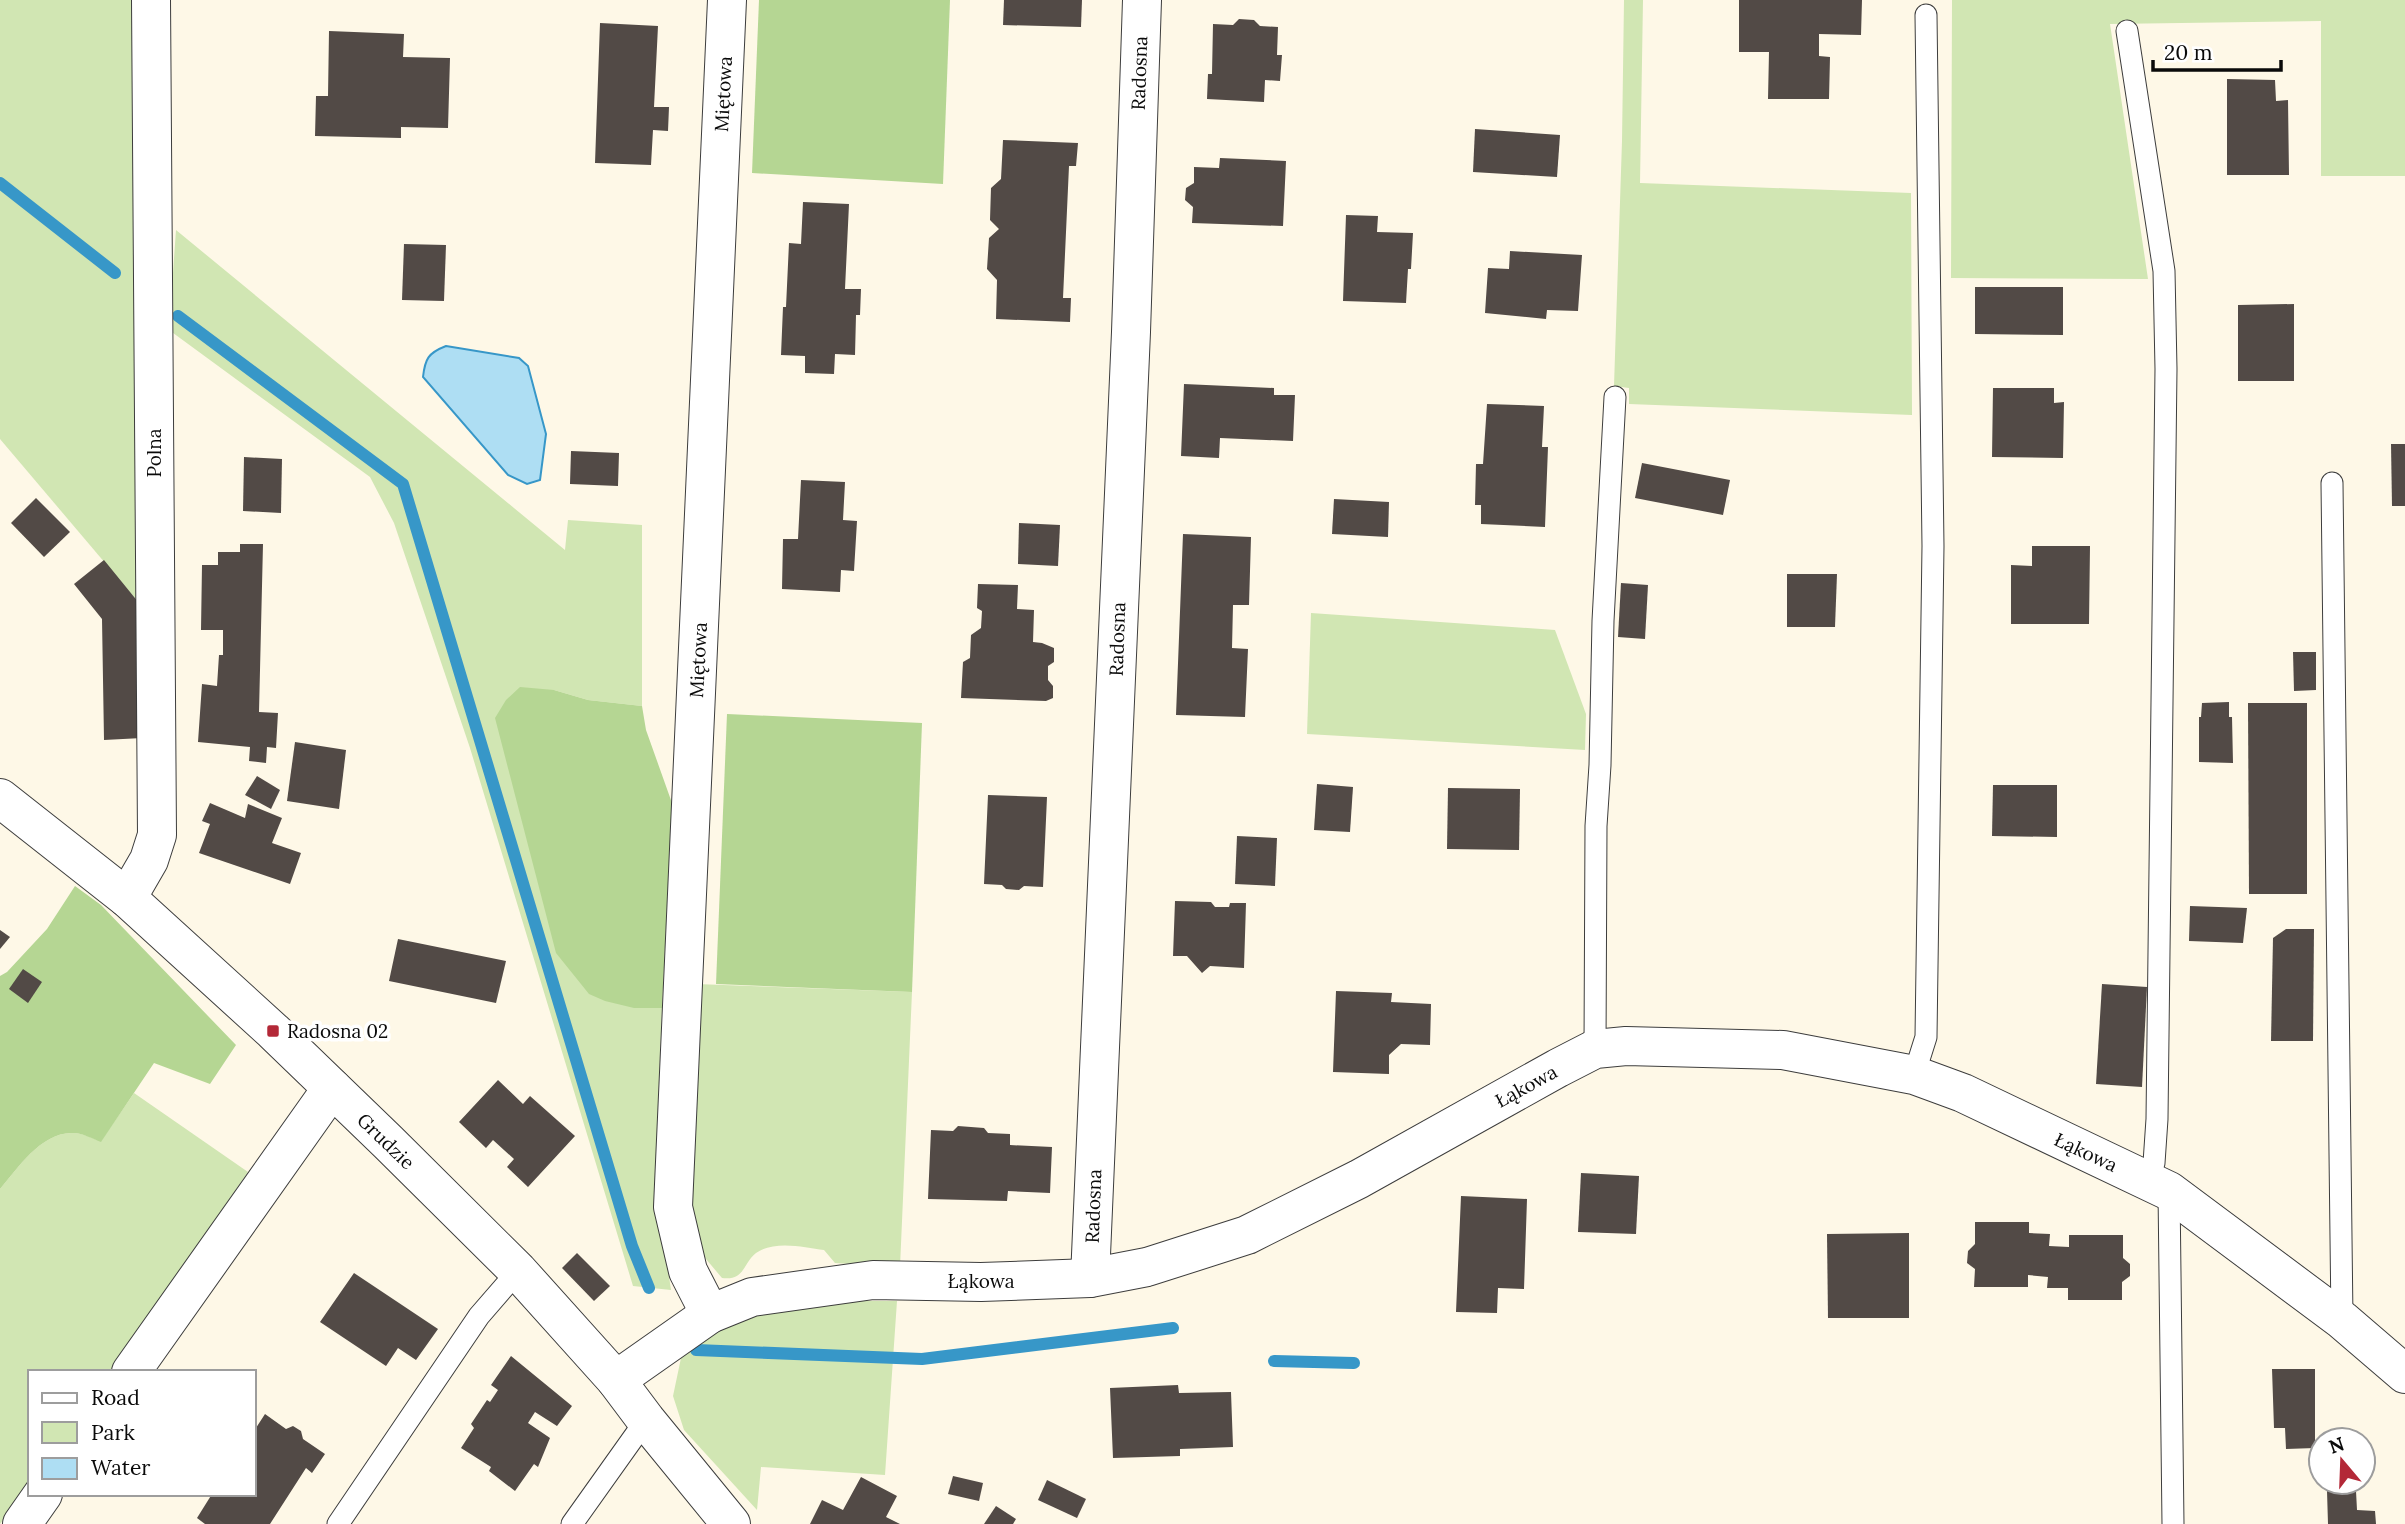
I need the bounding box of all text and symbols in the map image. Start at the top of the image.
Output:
scale bar [2153,28,2281,72]
street label: Radosna [1126,35,1152,111]
text: 20 m [2164,39,2213,66]
street label: Miętowa [709,55,737,133]
street label: Polna [142,428,166,477]
street label: Radosna [1104,601,1130,677]
street label: Miętowa [684,621,712,699]
place label: Radosna 02 [287,1019,388,1043]
marker: Radosna 02 [265,1023,281,1039]
street label: Łąkowa [1491,1059,1561,1113]
street label: Grudzie [352,1108,420,1174]
street label: Łąkowa [2051,1127,2122,1177]
street label: Radosna [1080,1168,1106,1244]
street label: Łąkowa [947,1269,1015,1293]
legend [28,1370,256,1496]
text: Road [91,1384,140,1411]
text: Park [91,1419,135,1446]
north arrow [2307,1426,2377,1496]
text: N [2326,1431,2348,1459]
text: Water [91,1454,150,1481]

